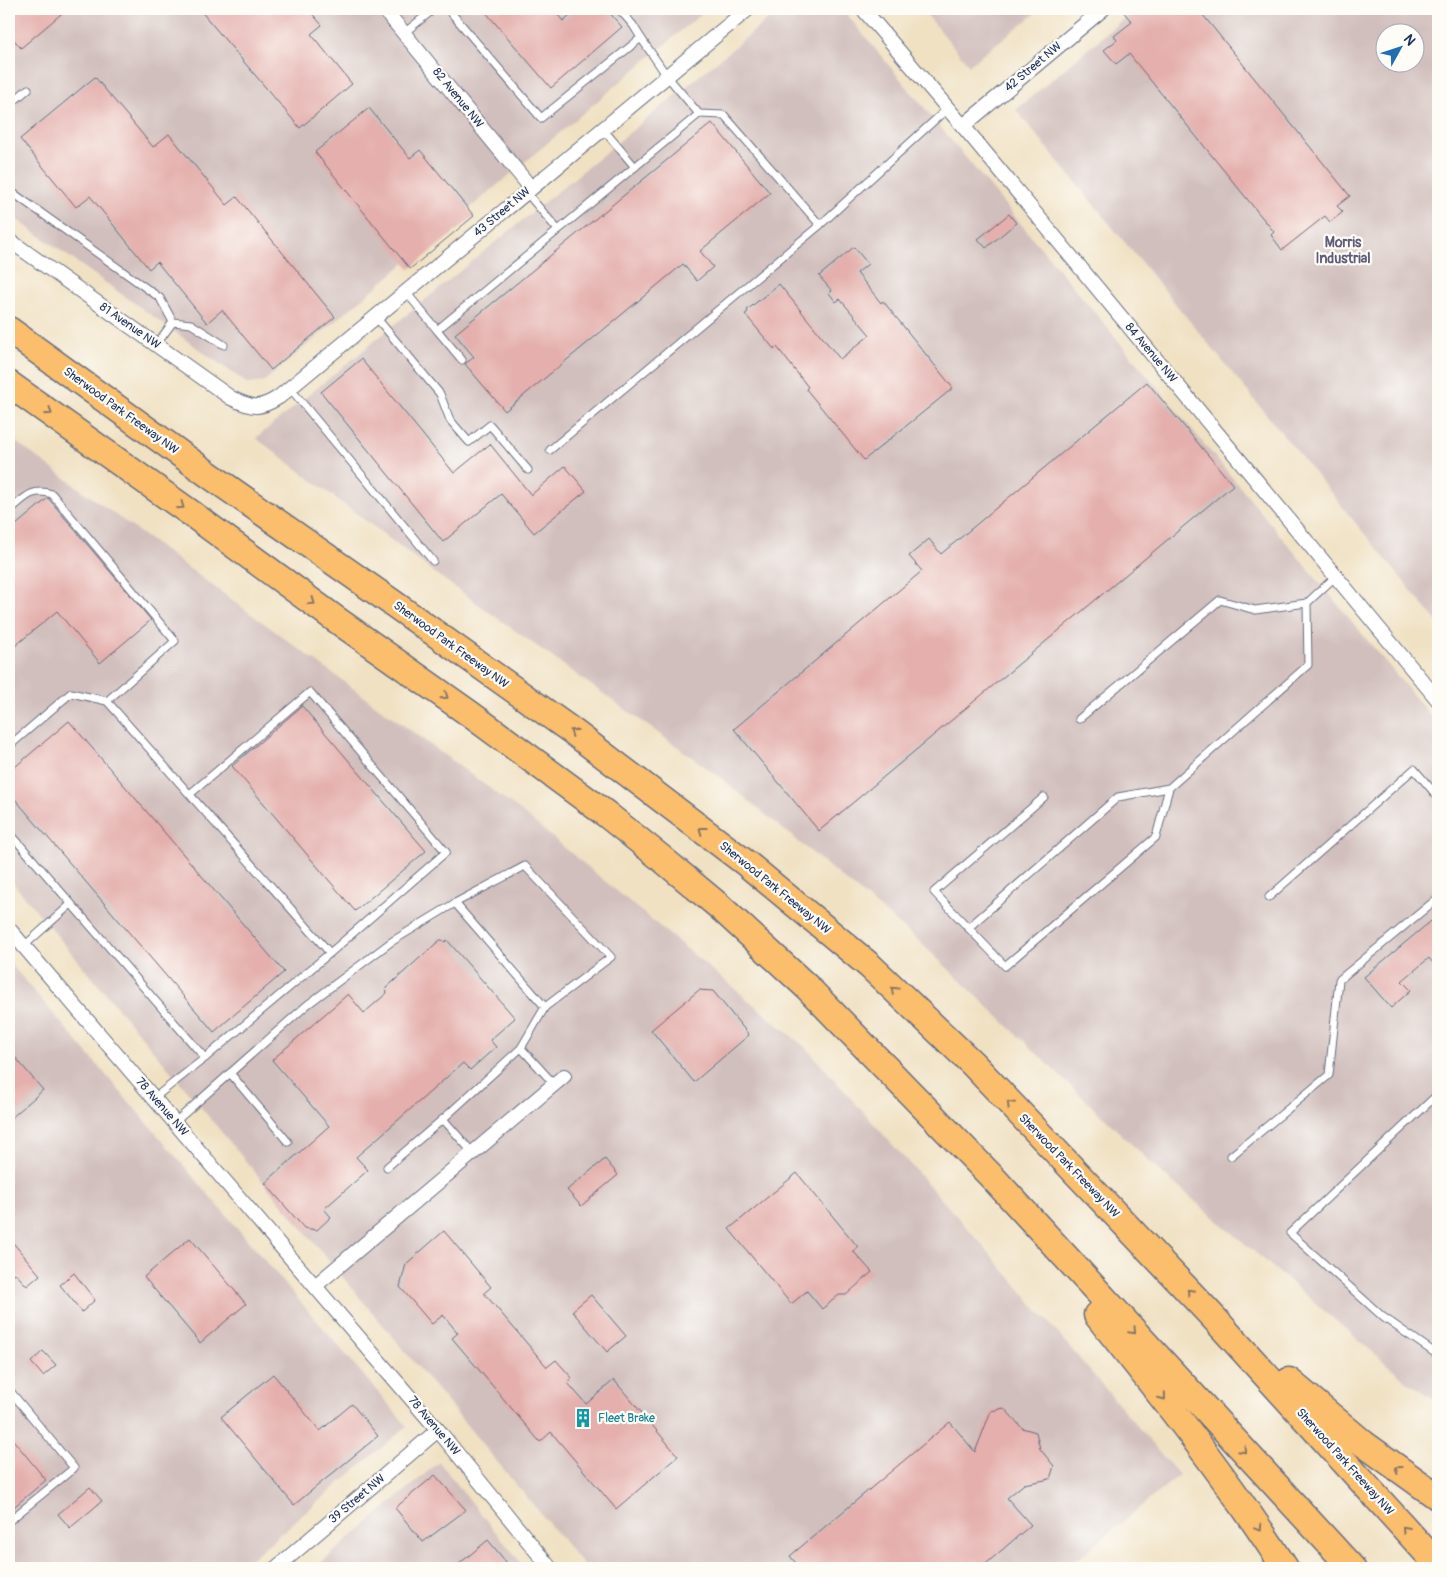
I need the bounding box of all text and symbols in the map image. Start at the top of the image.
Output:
north arrow [1374,22,1424,72]
text: N [1400,31,1419,49]
street label: 42 Street NW [1001,39,1065,95]
street label: 82 Avenue NW [429,65,487,131]
street label: 43 Street NW [470,184,534,240]
district label: Morris Industrial [1315,234,1371,267]
street label: 81 Avenue NW [97,299,163,353]
street label: 84 Avenue NW [1122,320,1180,386]
street label: Sherwood Park Freeway NW [60,364,182,458]
one-way arrow [43,406,52,415]
one-way arrow [175,500,185,509]
one-way arrow [306,597,315,605]
street label: Sherwood Park Freeway NW [390,598,512,692]
one-way arrow [439,690,448,699]
one-way arrow [569,729,579,738]
one-way arrow [698,827,708,836]
street label: Sherwood Park Freeway NW [716,838,834,938]
one-way arrow [891,987,900,996]
street label: 78 Avenue NW [132,1075,192,1139]
one-way arrow [1007,1100,1016,1109]
street label: Sherwood Park Freeway NW [1015,1111,1123,1221]
one-way arrow [1187,1289,1196,1298]
one-way arrow [1127,1325,1136,1334]
one-way arrow [1157,1391,1165,1400]
street label: 78 Avenue NW [405,1393,463,1459]
street label: Sherwood Park Freeway NW [1293,1405,1397,1519]
building icon: Fleet Brake [572,1407,594,1429]
place label: Fleet Brake [598,1411,655,1426]
one-way arrow [1237,1445,1246,1454]
one-way arrow [1394,1466,1404,1475]
street label: 39 Street NW [326,1471,388,1527]
one-way arrow [1253,1522,1262,1532]
one-way arrow [1402,1525,1411,1534]

